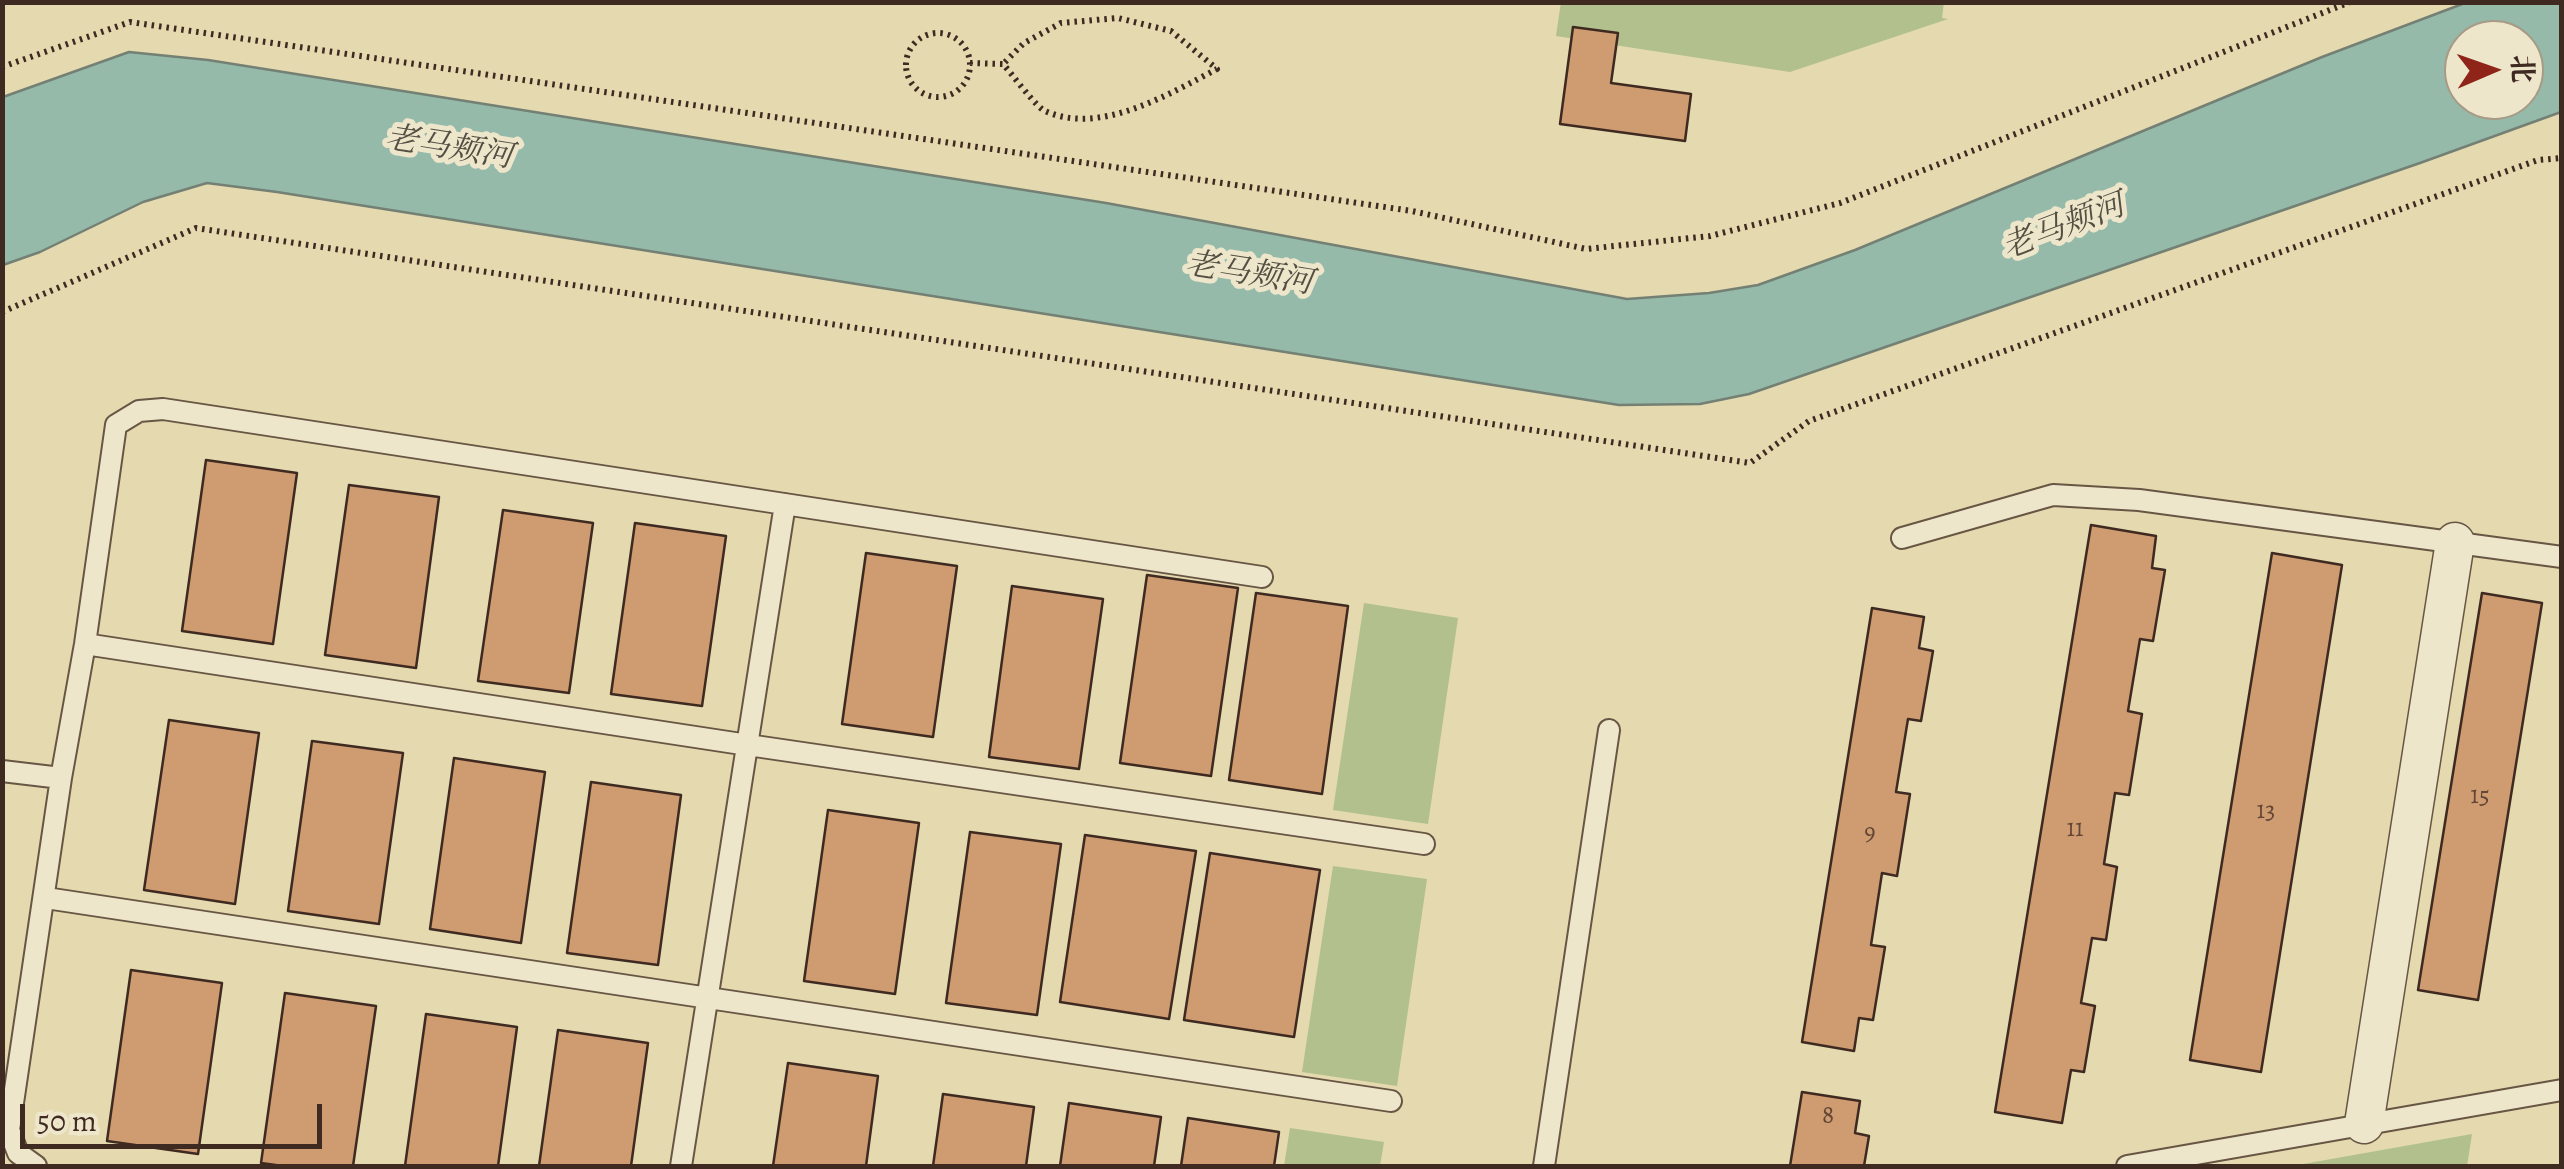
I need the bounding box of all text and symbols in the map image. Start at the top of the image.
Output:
north arrow [2444,20,2544,120]
text: 北 [2503,54,2541,84]
water label: 老马颊河 [383,120,515,178]
water label: 老马颊河 [1997,187,2131,269]
water label: 老马颊河 [1183,246,1315,304]
house number: 15 [2470,782,2490,812]
house number: 13 [2257,797,2275,827]
house number: 11 [2066,815,2084,845]
house number: 9 [1864,819,1876,849]
scale bar [25,1084,328,1146]
text: 50 m [37,1101,97,1141]
house number: 8 [1822,1102,1834,1132]

